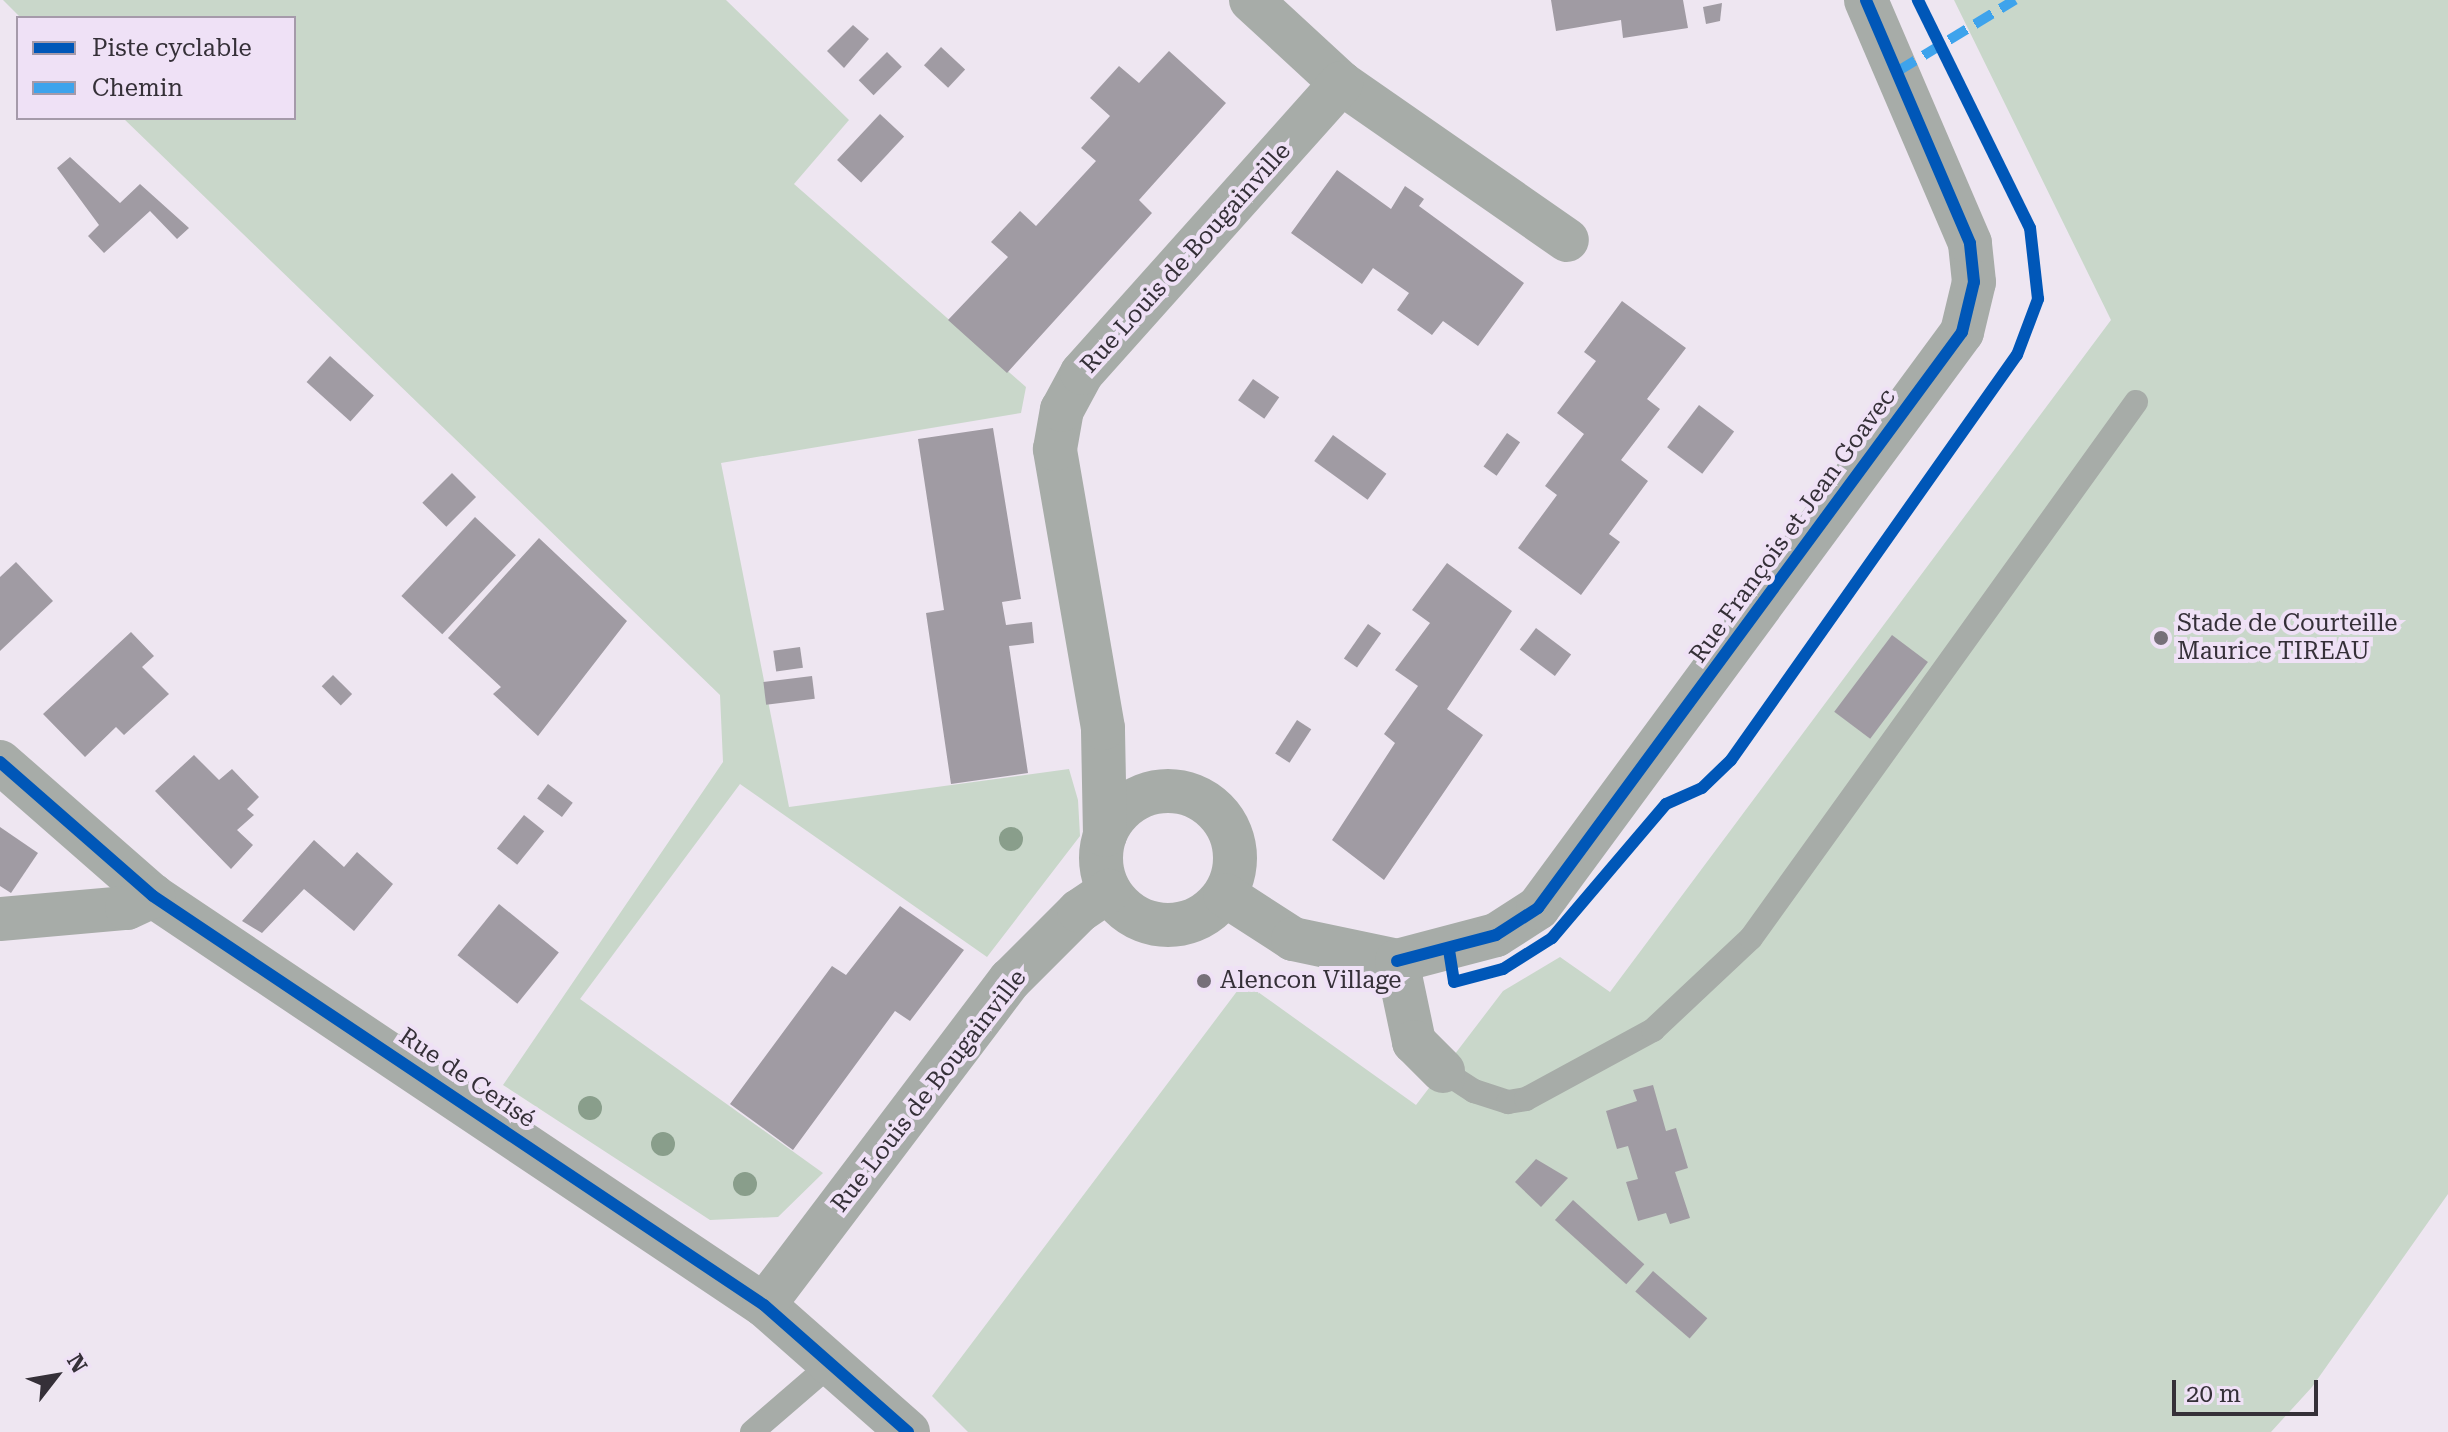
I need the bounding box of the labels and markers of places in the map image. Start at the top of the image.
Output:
place label: Stade de Courteille Maurice TIREAU [2177,610,2398,666]
marker: Stade de Courteille Maurice TIREAU [2152,629,2170,647]
place label: Alencon Village [1220,967,1401,995]
marker: Alencon Village [1195,972,1213,990]

